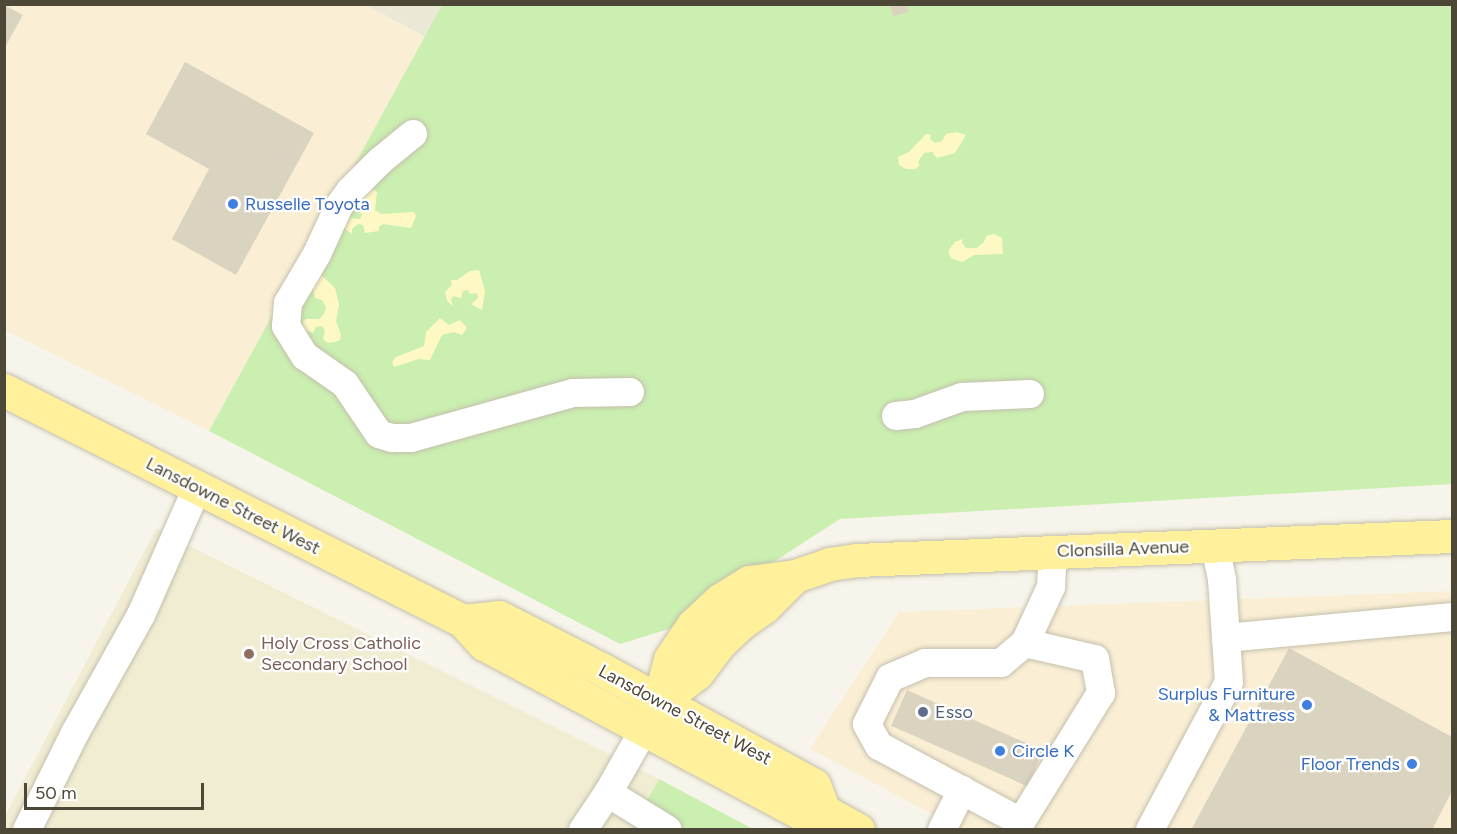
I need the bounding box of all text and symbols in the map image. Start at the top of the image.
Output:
place label: Russelle Toyota [245,193,370,215]
marker: Russelle Toyota [226,197,240,211]
street label: Lansdowne Street West [142,453,324,559]
street label: Clonsilla Avenue [1056,536,1190,562]
place label: Holy Cross Catholic Secondary School [261,633,421,676]
marker: Holy Cross Catholic Secondary School [242,647,256,661]
street label: Lansdowne Street West [595,660,775,770]
place label: Surplus Furniture & Mattress [1158,684,1295,726]
marker: Surplus Furniture & Mattress [1300,698,1314,712]
place label: Esso [935,701,973,723]
marker: Esso [916,705,930,719]
place label: Circle K [1012,740,1074,762]
marker: Circle K [993,744,1007,758]
place label: Floor Trends [1301,753,1400,775]
marker: Floor Trends [1405,757,1419,771]
scale bar [27,771,207,809]
text: 50 m [35,782,77,804]

